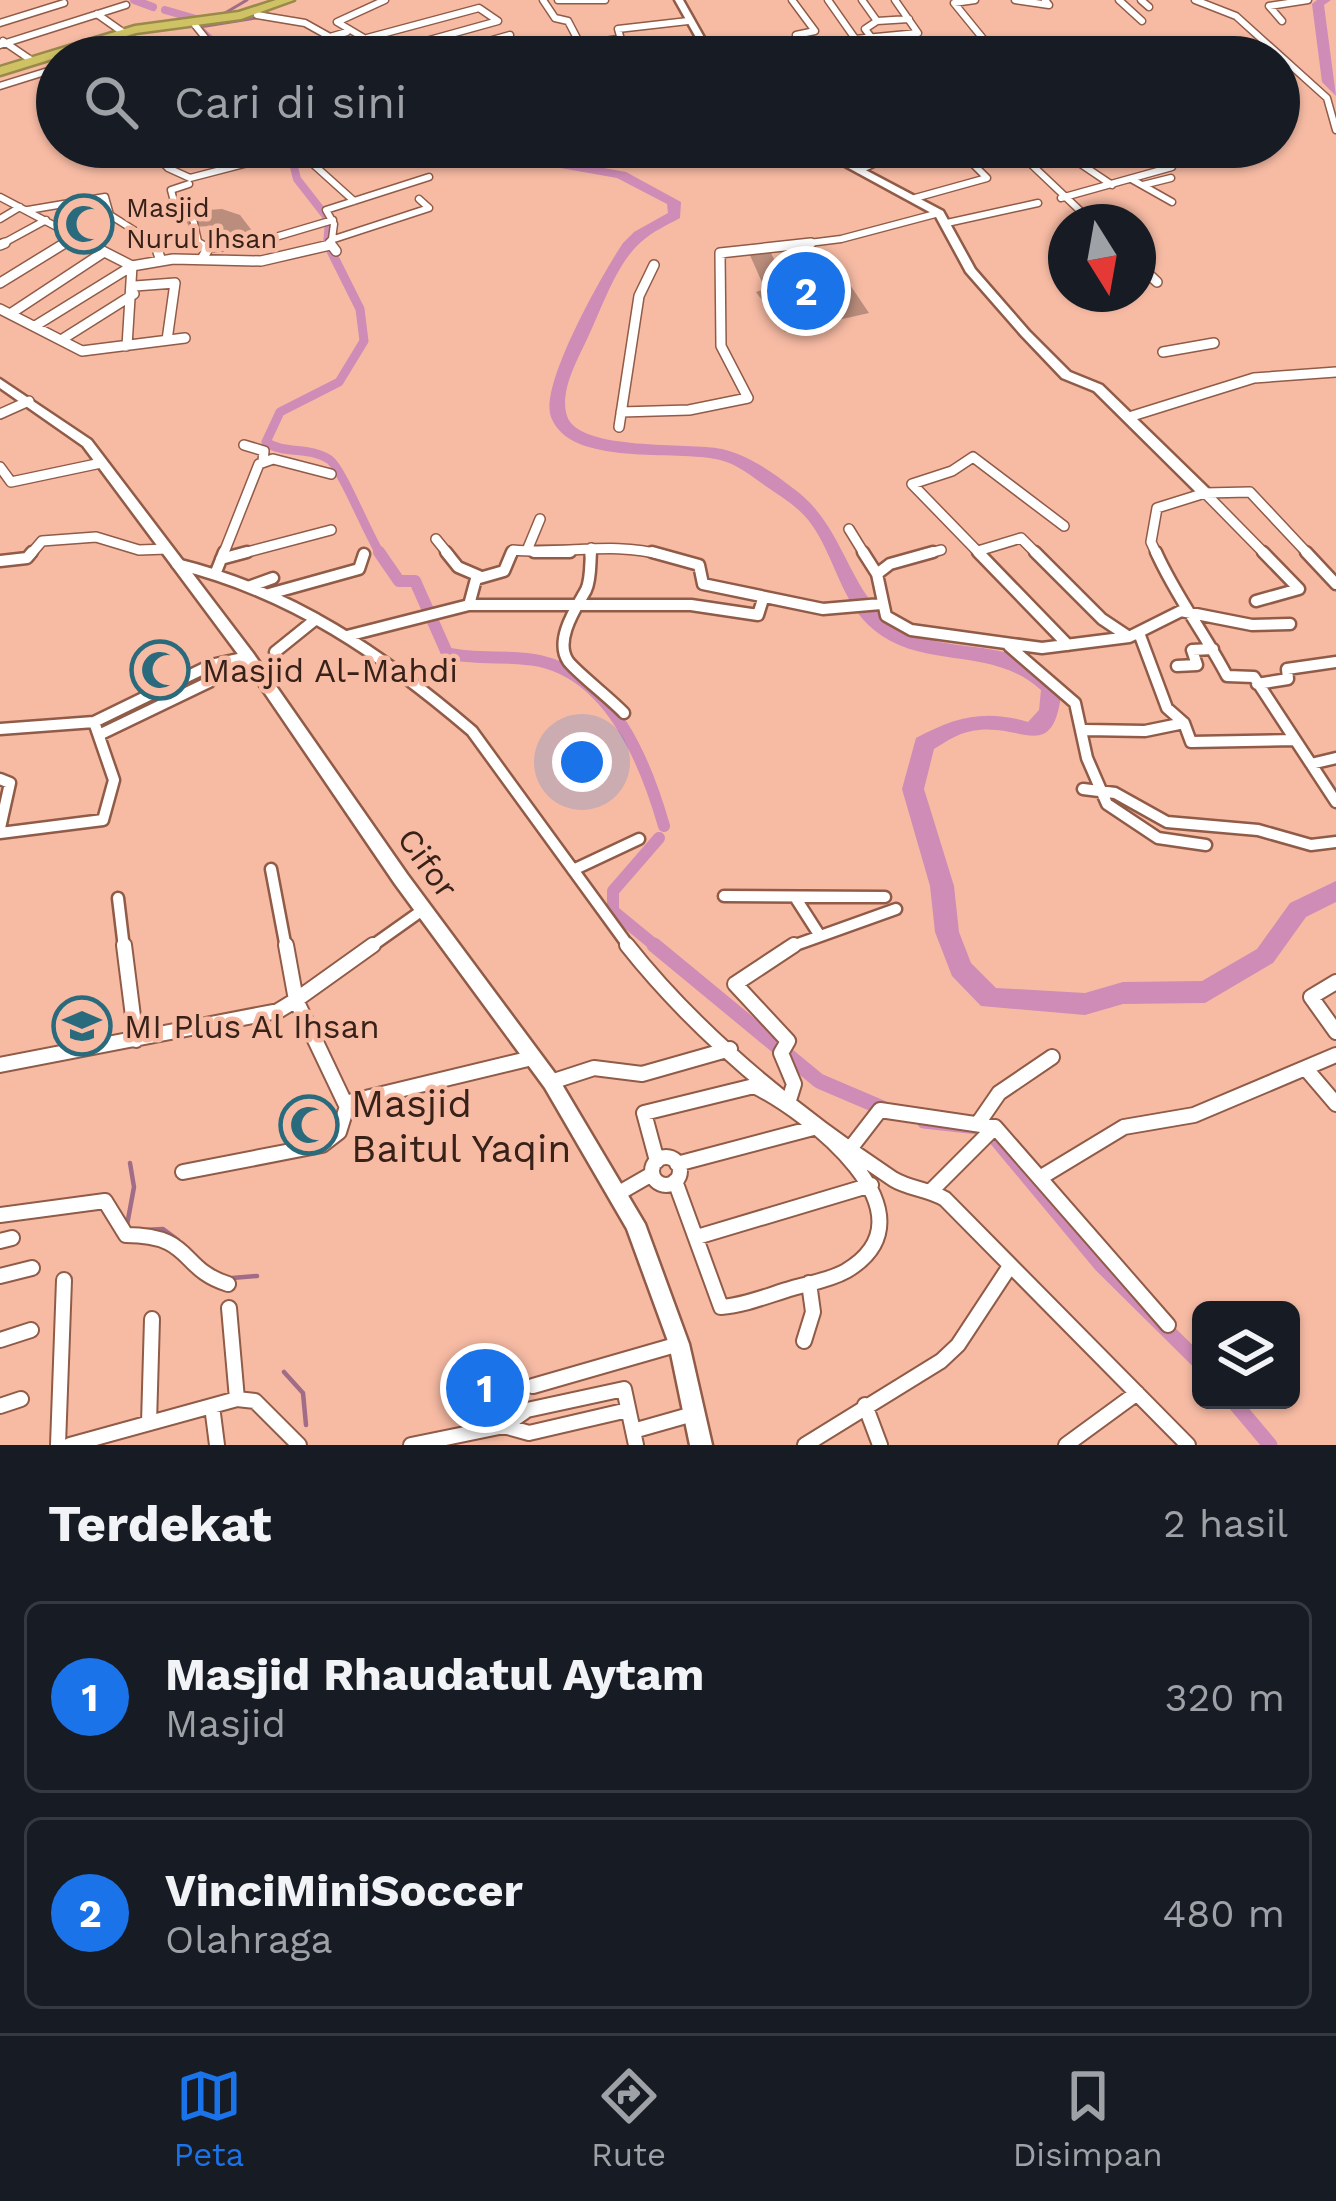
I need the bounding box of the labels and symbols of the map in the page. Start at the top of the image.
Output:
place label: Masjid Nurul Ihsan [126,192,277,255]
mosque icon: Masjid Nurul Ihsan [53,193,115,255]
north arrow [1048,204,1156,312]
pin: 2 [767,246,845,336]
mosque icon: Masjid Al-Mahdi [129,639,191,701]
place label: Masjid Al-Mahdi [202,651,458,690]
your location [552,732,612,792]
street label: Cifor [390,820,466,906]
school or university icon: MI Plus Al Ihsan [51,995,113,1057]
place label: MI Plus Al Ihsan [124,1007,380,1046]
place label: Masjid Baitul Yaqin [351,1081,572,1171]
mosque icon: Masjid Baitul Yaqin [278,1094,340,1156]
pin: 1 [446,1343,524,1433]

